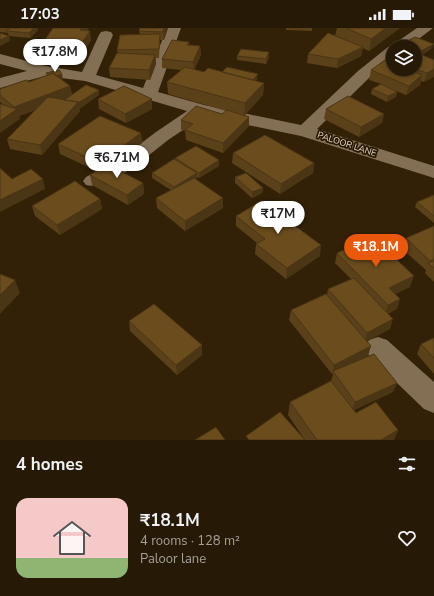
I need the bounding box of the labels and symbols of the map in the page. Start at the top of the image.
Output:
pin: ₹17.8M [22,39,88,73]
street label: PALOOR LANE [316,129,378,159]
pin: ₹6.71M [84,145,150,179]
pin: ₹17M [254,201,302,235]
pin: ₹18.1M [343,234,409,268]

